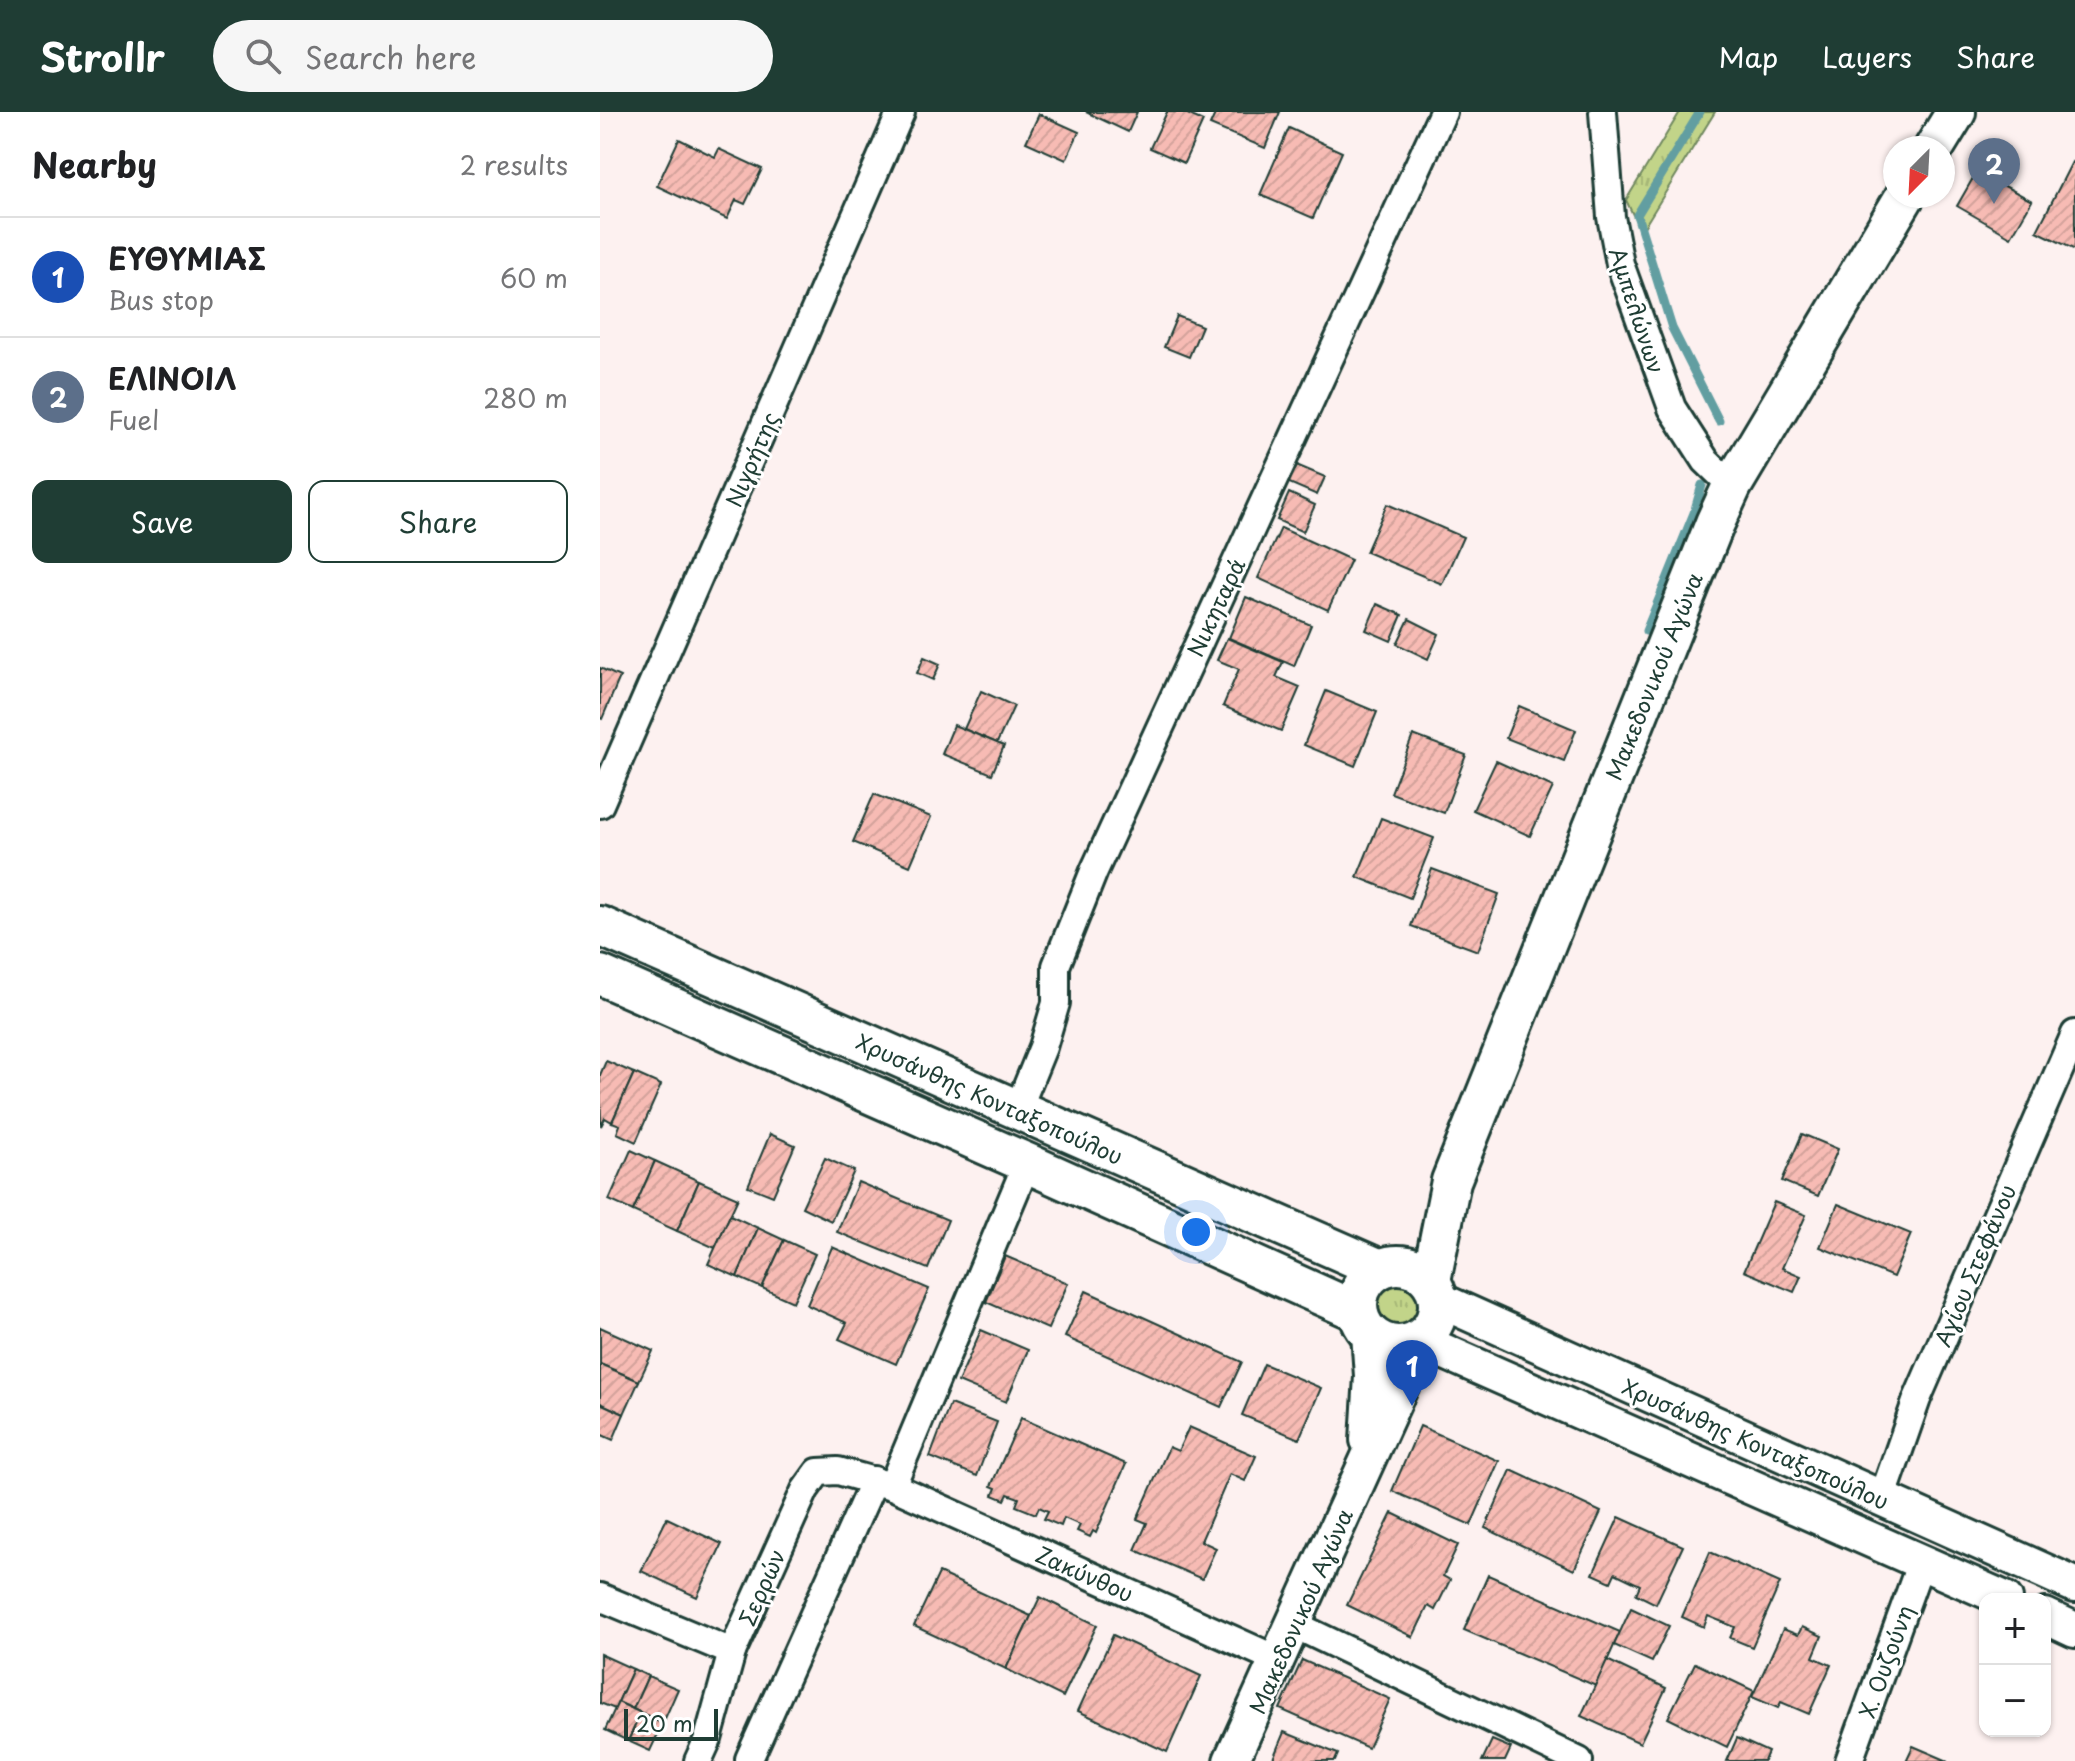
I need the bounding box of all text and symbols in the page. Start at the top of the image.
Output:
search box [213,20,773,92]
text: Strollr [40,28,165,85]
icon: search [241,34,285,78]
text: Search here [305,34,477,79]
text: Map [1718,35,1778,78]
text: Layers [1822,35,1912,78]
text: Share [1956,35,2035,78]
north arrow [1883,136,1955,208]
text: Nearby [32,138,157,190]
pin: 2 [1968,138,2020,204]
text: 2 results [460,145,568,184]
text: ΕΥΘΥΜΙΑΣ [108,235,266,280]
street label: Αμπελώνων [1602,243,1674,377]
text: 1 [52,258,64,297]
text: 60 m [500,258,568,297]
text: Bus stop [108,280,214,319]
text: ΕΛΙΝΟΙΛ [108,355,236,400]
text: 2 [49,378,67,417]
text: 280 m [483,378,568,417]
text: Fuel [108,400,159,439]
street label: Νιγρήτης [716,406,786,512]
button: Save [32,480,292,563]
button: Share [308,480,568,563]
street label: Νικηταρά [1178,552,1252,662]
street label: Μακεδονικού Αγώνα [1596,567,1710,785]
street label: Χρυσάνθης Κονταξοπούλου [851,1024,1129,1172]
street label: Αγίου Στεφάνου [1925,1179,2023,1351]
your location [1176,1212,1216,1252]
pin: 1 [1386,1340,1438,1406]
street label: Χρυσάνθης Κονταξοπούλου [1617,1369,1895,1517]
street label: Μακεδονικού Αγώνα [1240,1503,1360,1719]
street label: Ζακύνθου [1031,1537,1139,1609]
street label: Σερρών [730,1543,792,1631]
map controls [1979,1593,2051,1737]
button: + [1979,1593,2051,1665]
street label: Χ. Ουζούνη [1849,1600,1921,1722]
button: − [1979,1665,2051,1737]
scale bar [624,1705,718,1741]
text: 20 m [636,1706,693,1739]

